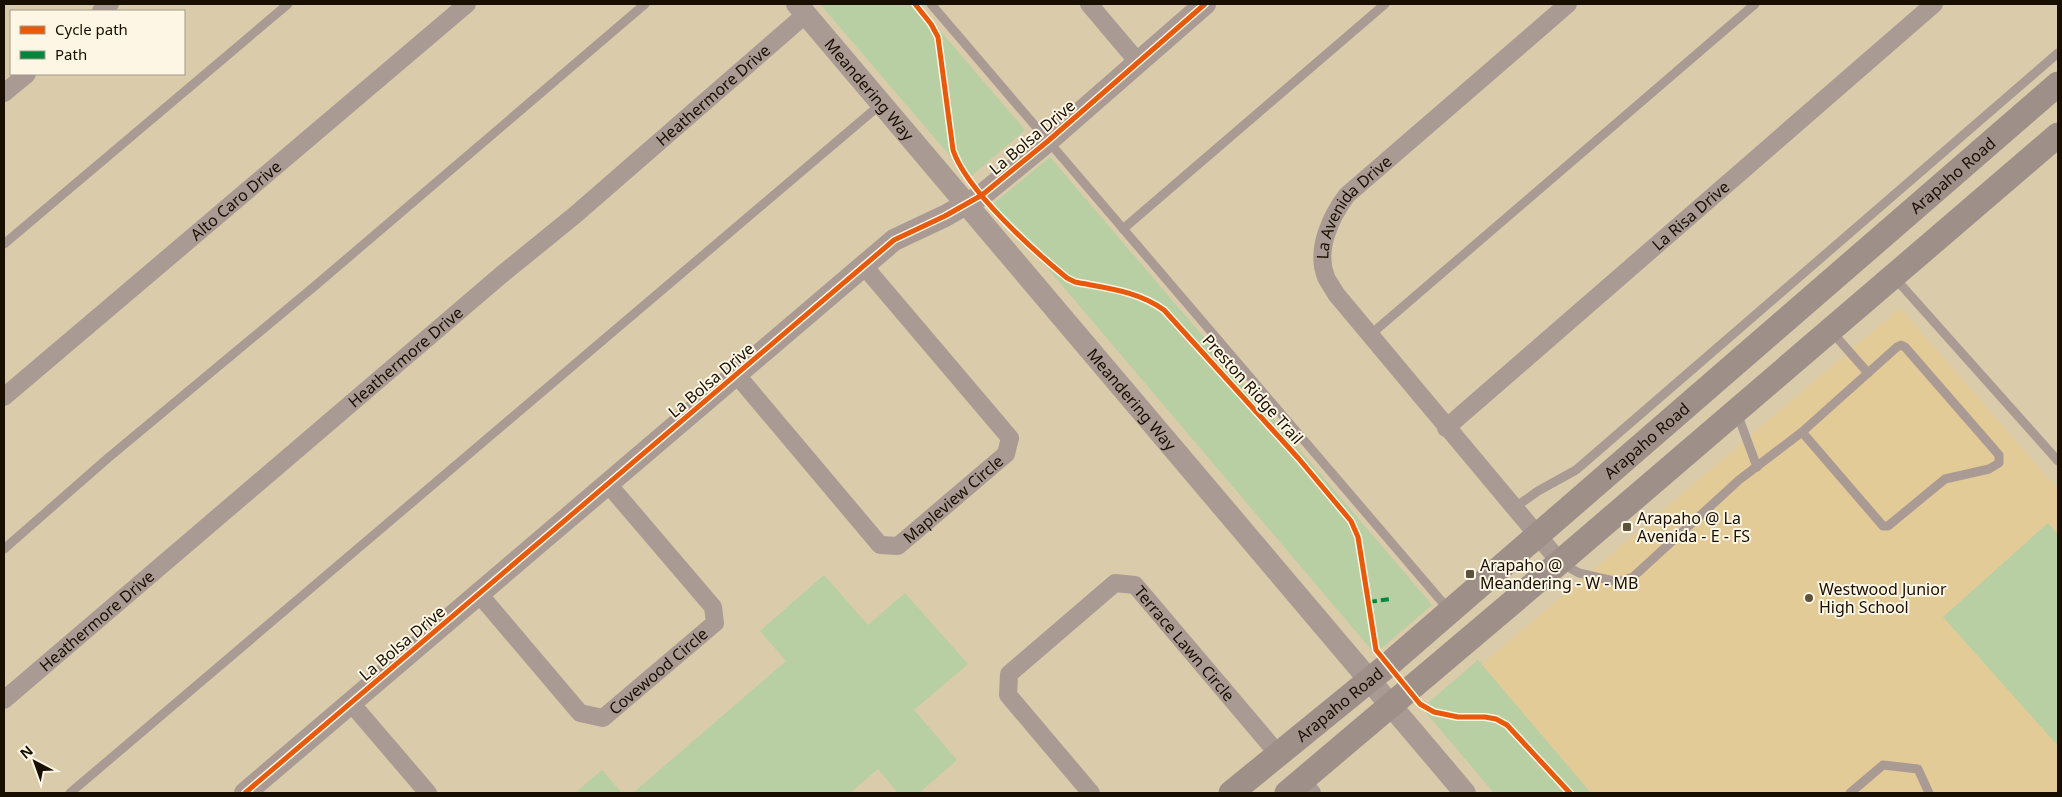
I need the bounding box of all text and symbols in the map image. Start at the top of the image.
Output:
legend [10,10,185,75]
text: Cycle path [55,19,128,39]
street label: Meandering Way [820,34,920,146]
street label: Heathermore Drive [651,39,775,151]
text: Path [55,44,87,64]
street label: La Bolsa Drive [984,94,1080,180]
street label: Arapaho Road [1905,132,2000,219]
street label: La Avenida Drive [1311,150,1396,260]
street label: Alto Caro Drive [186,155,286,245]
street label: La Risa Drive [1647,176,1734,255]
street label: Heathermore Drive [343,301,468,412]
street label: Preston Ridge Trail [1198,329,1308,449]
street label: La Bolsa Drive [663,337,759,423]
street label: Meandering Way [1082,344,1182,456]
street label: Arapaho Road [1599,397,1694,484]
street label: Mapleview Circle [898,450,1008,548]
place label: Arapaho @ La Avenida - E - FS [1637,507,1750,547]
marker: Arapaho @ La Avenida - E - FS [1621,521,1633,533]
place label: Arapaho @ Meandering - W - MB [1480,554,1638,594]
street label: Heathermore Drive [34,565,159,676]
marker: Arapaho @ Meandering - W - MB [1464,568,1476,580]
place label: Westwood Junior High School [1819,578,1947,618]
street label: Terrace Lawn Circle [1129,581,1240,706]
marker: Westwood Junior High School [1803,592,1815,604]
street label: La Bolsa Drive [354,600,450,686]
street label: Covewood Circle [604,623,712,720]
street label: Arapaho Road [1291,662,1388,747]
north arrow [10,737,60,787]
text: N [16,741,37,763]

